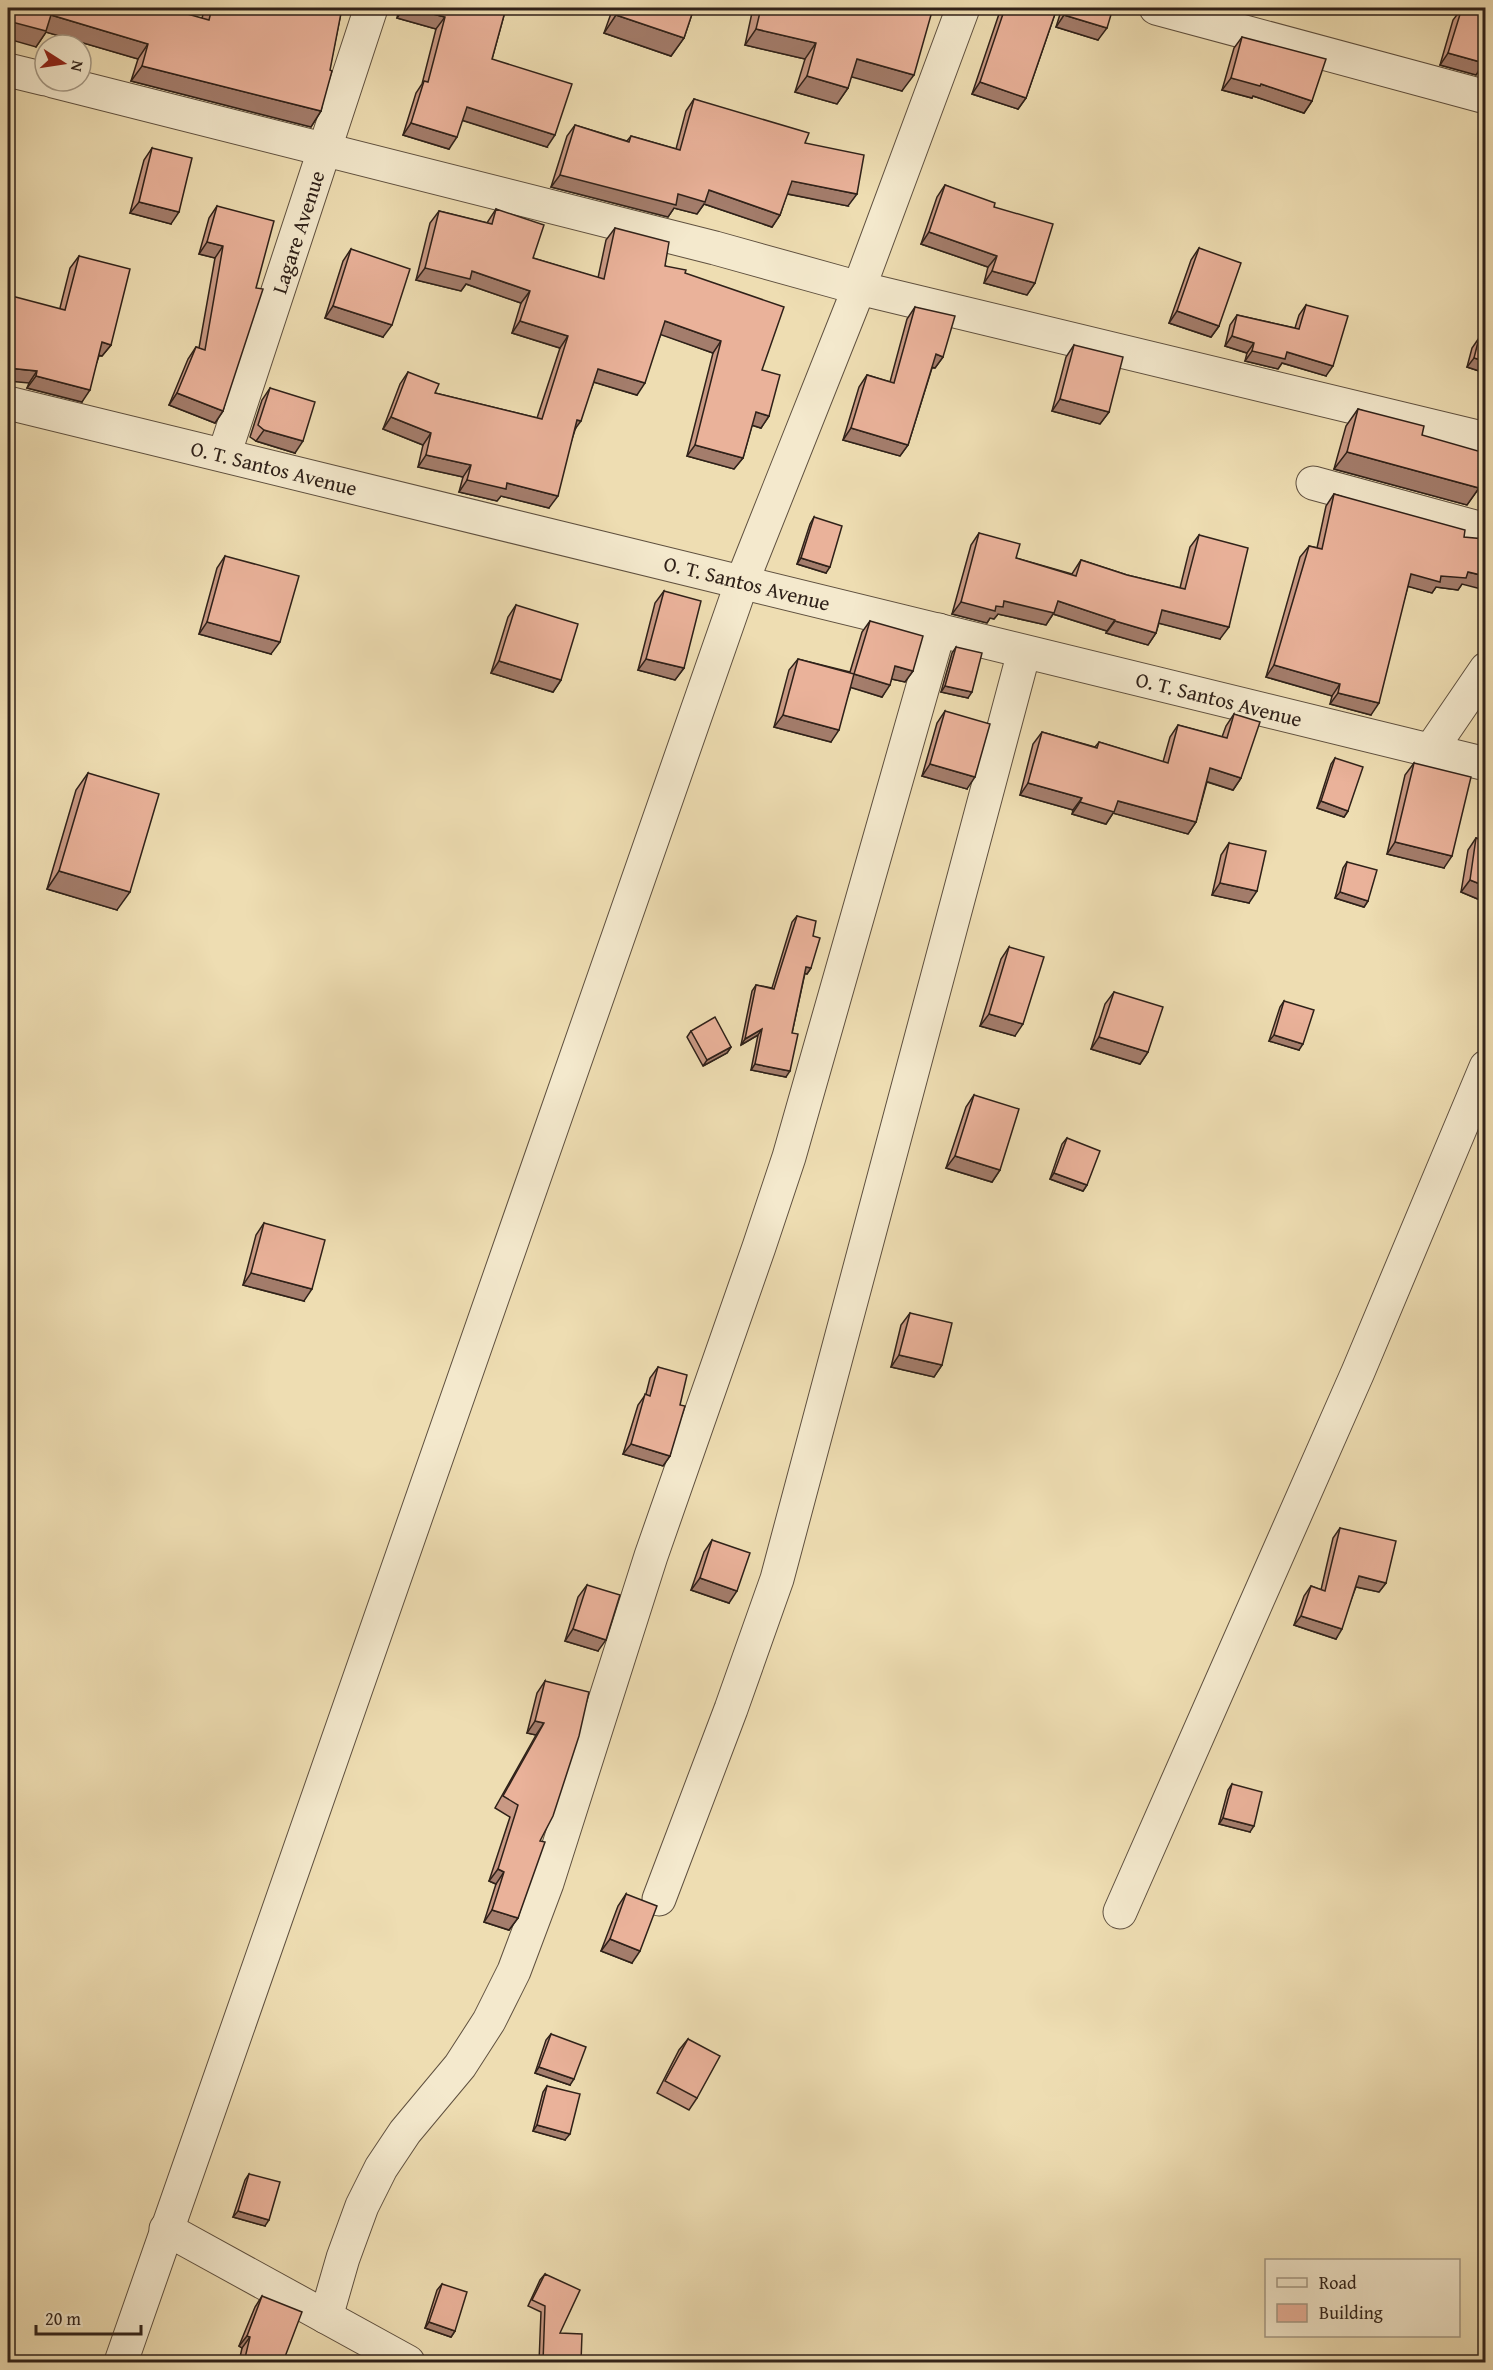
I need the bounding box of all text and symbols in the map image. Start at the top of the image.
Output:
north arrow [33,33,93,93]
text: N [65,58,91,74]
street label: Lagare Avenue [263,166,333,298]
street label: O. T. Santos Avenue [188,432,360,504]
street label: O. T. Santos Avenue [661,547,833,619]
street label: O. T. Santos Avenue [1133,663,1305,735]
legend [1265,2259,1460,2337]
text: Road [1319,2269,1357,2296]
scale bar [36,2298,141,2336]
text: Building [1319,2299,1383,2326]
text: 20 m [45,2305,81,2332]

